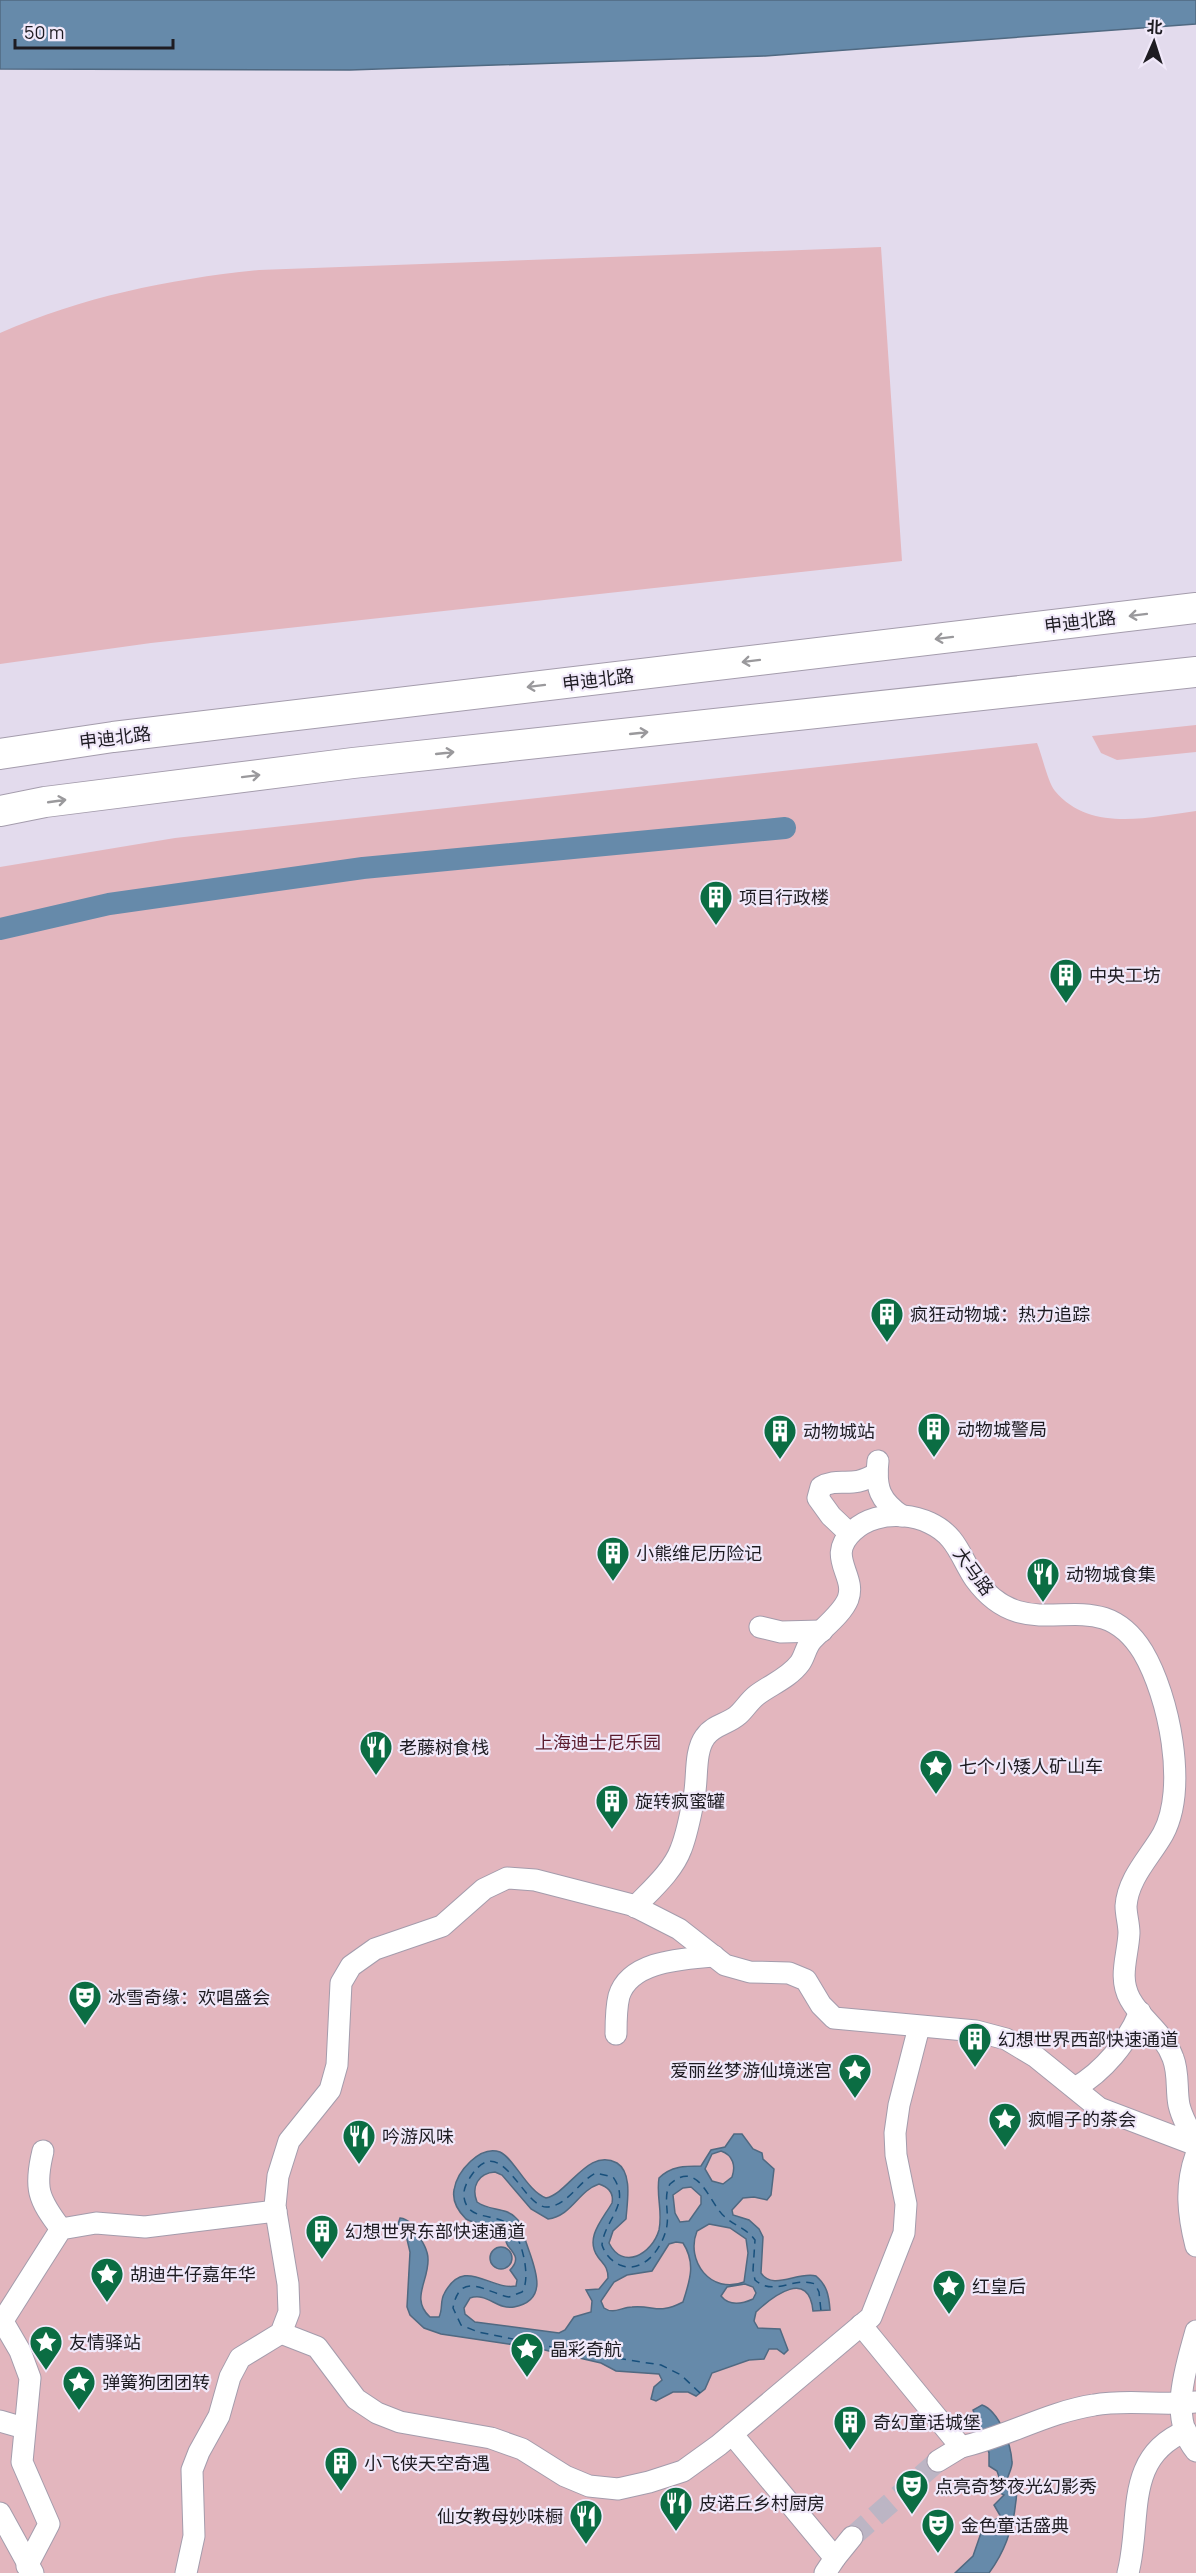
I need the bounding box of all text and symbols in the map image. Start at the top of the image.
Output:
scale bar [15,12,172,50]
north arrow [1124,12,1184,72]
text: 北 [1146,16,1163,38]
text: 50 m [24,20,64,44]
street label: 申迪北路 [1043,605,1117,637]
one-way arrow [1128,610,1148,621]
one-way arrow [935,632,955,643]
one-way arrow [741,655,761,666]
street label: 申迪北路 [561,663,635,695]
one-way arrow [527,681,547,692]
street label: 申迪北路 [78,721,152,753]
one-way arrow [628,727,648,738]
one-way arrow [434,747,454,758]
one-way arrow [240,770,260,781]
one-way arrow [47,795,67,806]
building icon: 项目行政楼 [698,879,734,926]
place label: 项目行政楼 [739,885,829,909]
building icon: 中央工坊 [1048,957,1084,1004]
place label: 中央工坊 [1089,963,1161,987]
building icon: 疯狂动物城：热力追踪 [869,1296,905,1343]
place label: 疯狂动物城：热力追踪 [910,1302,1090,1326]
building icon: 动物城警局 [916,1411,952,1458]
building icon: 动物城站 [762,1413,798,1460]
place label: 动物城警局 [957,1417,1047,1441]
place label: 动物城站 [803,1419,875,1443]
building icon: 小熊维尼历险记 [595,1535,631,1582]
place label: 小熊维尼历险记 [636,1541,762,1565]
street label: 大马路 [948,1542,1000,1600]
restaurant icon: 动物城食集 [1025,1556,1061,1603]
place label: 动物城食集 [1066,1562,1156,1586]
restaurant icon: 老藤树食栈 [358,1729,394,1776]
park label: 上海迪士尼乐园 [535,1730,661,1754]
place label: 老藤树食栈 [399,1735,489,1759]
place icon: 七个小矮人矿山车 [918,1748,954,1795]
place label: 七个小矮人矿山车 [959,1754,1103,1778]
building icon: 旋转疯蜜罐 [594,1783,630,1830]
place label: 旋转疯蜜罐 [635,1789,725,1813]
theatre icon: 冰雪奇缘：欢唱盛会 [67,1979,103,2026]
place label: 冰雪奇缘：欢唱盛会 [108,1985,270,2009]
building icon: 幻想世界西部快速通道 [957,2021,993,2068]
place label: 幻想世界西部快速通道 [998,2027,1178,2051]
place icon: 爱丽丝梦游仙境迷宫 [837,2052,873,2099]
place label: 爱丽丝梦游仙境迷宫 [670,2058,832,2082]
place icon: 疯帽子的茶会 [987,2101,1023,2148]
place label: 疯帽子的茶会 [1028,2107,1136,2131]
restaurant icon: 吟游风味 [341,2118,377,2165]
place label: 吟游风味 [382,2124,454,2148]
building icon: 幻想世界东部快速通道 [304,2213,340,2260]
place label: 幻想世界东部快速通道 [345,2219,525,2243]
place icon: 胡迪牛仔嘉年华 [89,2256,125,2303]
place label: 胡迪牛仔嘉年华 [130,2262,256,2286]
place icon: 红皇后 [931,2268,967,2315]
place label: 红皇后 [972,2274,1026,2298]
place icon: 友情驿站 [28,2324,64,2371]
place label: 友情驿站 [69,2330,141,2354]
place icon: 晶彩奇航 [509,2331,545,2378]
place label: 晶彩奇航 [550,2337,622,2361]
place icon: 弹簧狗团团转 [61,2364,97,2411]
place label: 弹簧狗团团转 [102,2370,210,2394]
building icon: 奇幻童话城堡 [832,2404,868,2451]
place label: 奇幻童话城堡 [873,2410,981,2434]
building icon: 小飞侠天空奇遇 [323,2445,359,2492]
place label: 小飞侠天空奇遇 [364,2451,490,2475]
theatre icon: 点亮奇梦夜光幻影秀 [894,2468,930,2515]
place label: 点亮奇梦夜光幻影秀 [935,2474,1097,2498]
restaurant icon: 皮诺丘乡村厨房 [658,2485,694,2532]
place label: 皮诺丘乡村厨房 [699,2491,825,2515]
restaurant icon: 仙女教母妙味橱 [568,2498,604,2545]
place label: 仙女教母妙味橱 [437,2504,563,2528]
theatre icon: 金色童话盛典 [920,2507,956,2554]
place label: 金色童话盛典 [961,2513,1069,2537]

